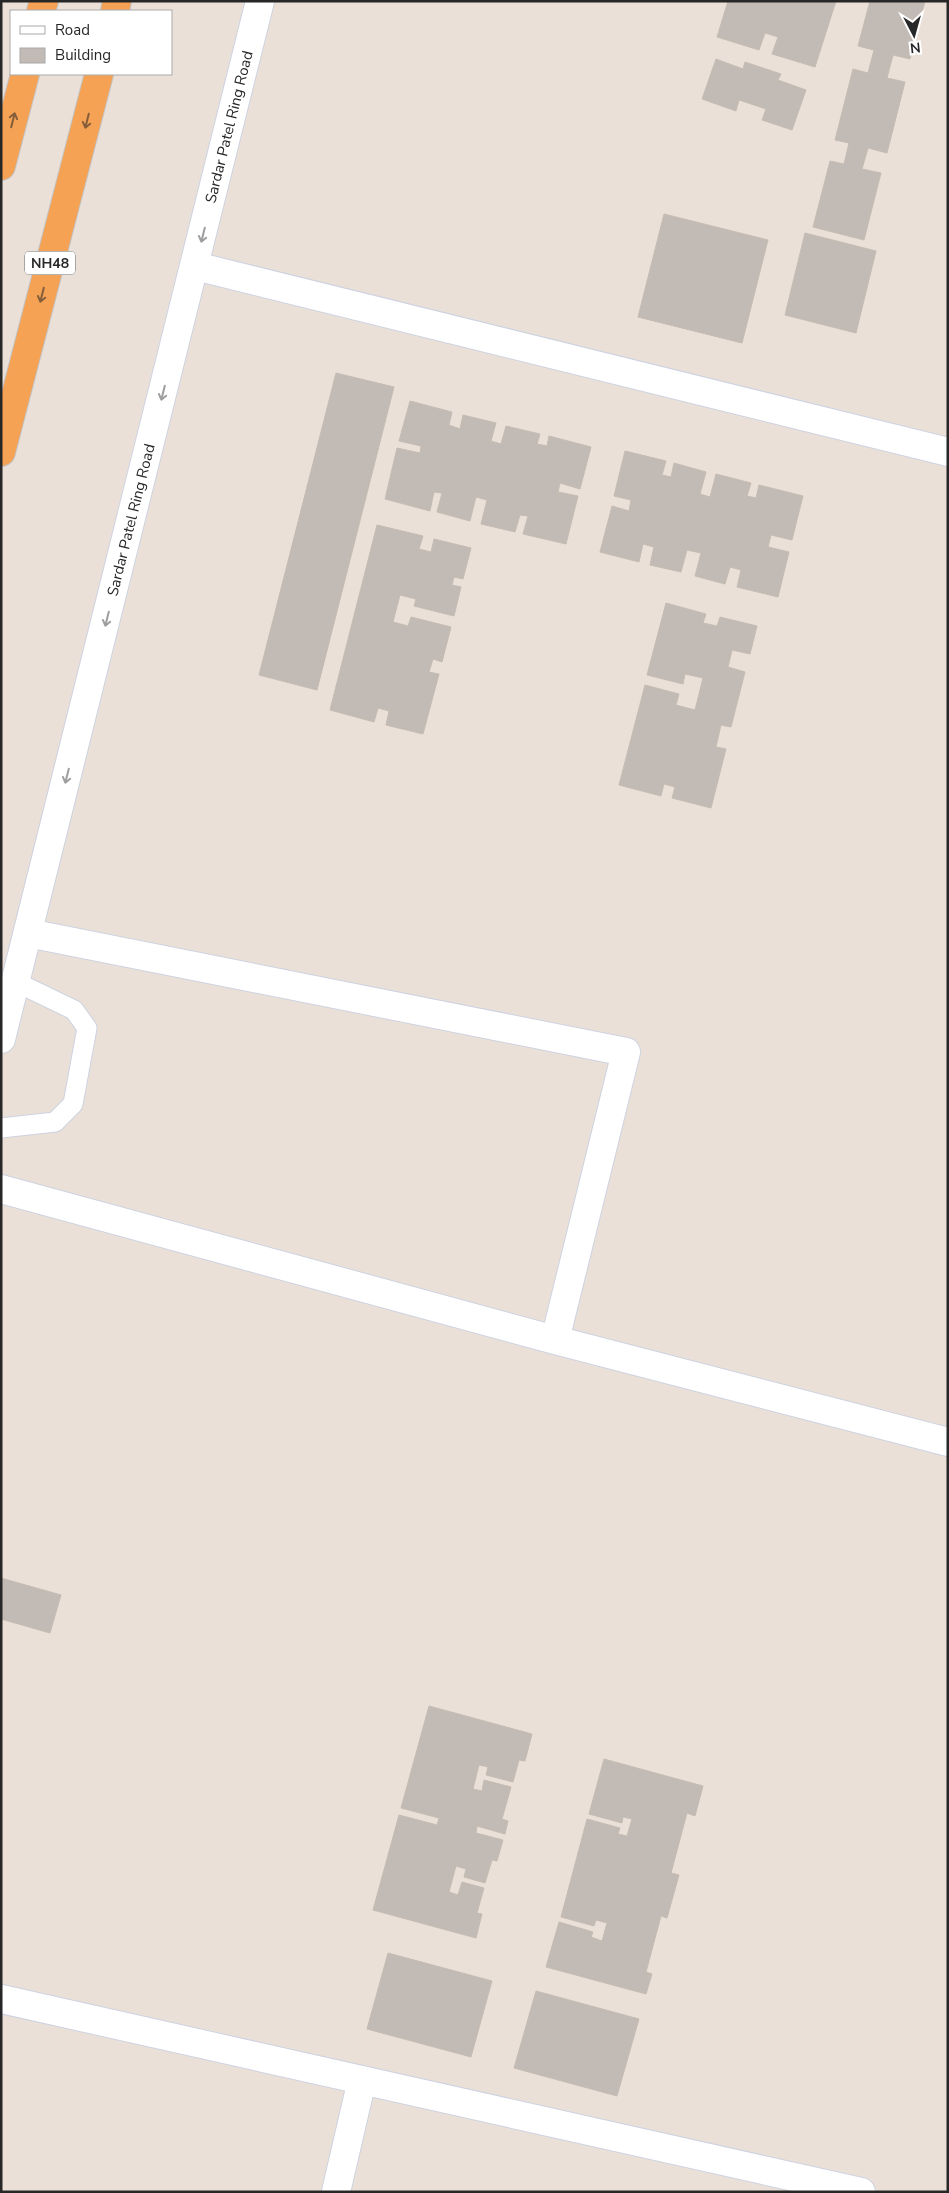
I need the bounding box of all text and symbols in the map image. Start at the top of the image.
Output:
legend [10,10,172,75]
north arrow [889,10,939,60]
text: Road [55,20,90,40]
text: N [909,37,922,57]
text: Building [55,45,111,65]
street label: Sardar Patel Ring Road [200,49,258,205]
one-way arrow [81,112,91,128]
one-way arrow [9,113,18,129]
one-way arrow [198,227,207,243]
road number: NH48 [25,252,75,274]
one-way arrow [37,287,46,303]
one-way arrow [158,385,167,401]
street label: Sardar Patel Ring Road [102,442,160,598]
one-way arrow [102,610,111,626]
one-way arrow [62,768,71,784]

